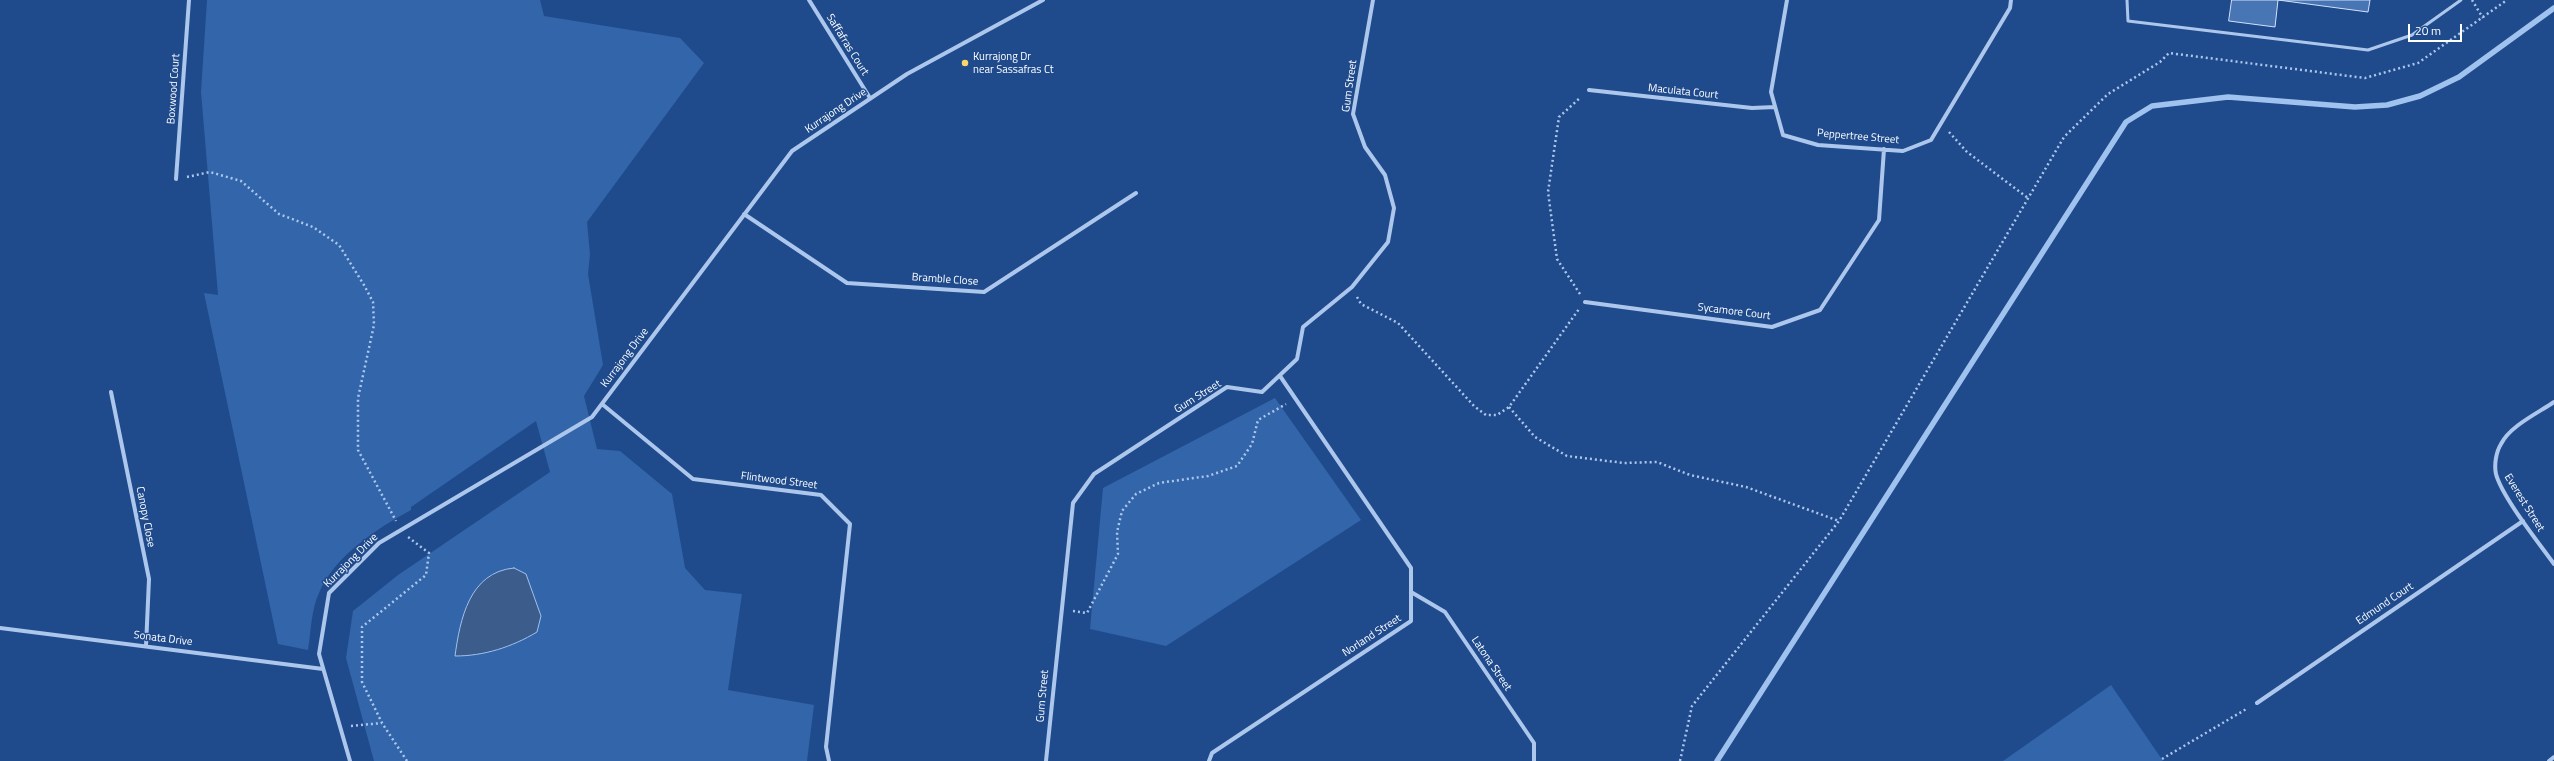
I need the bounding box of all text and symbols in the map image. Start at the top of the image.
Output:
street label: Saffafras Court [823,12,871,78]
scale bar [2410,16,2464,42]
text: 20 m [2415,21,2441,40]
place label: Kurrajong Dr near Sassafras Ct [973,50,1054,76]
street label: Boxwood Court [165,53,183,125]
marker: Kurrajong Dr near Sassafras Ct [960,58,970,68]
street label: Gum Street [1340,59,1360,113]
street label: Maculata Court [1647,82,1719,102]
street label: Kurrajong Drive [803,86,869,136]
street label: Peppertree Street [1816,127,1900,147]
street label: Bramble Close [911,271,979,289]
street label: Sycamore Court [1697,301,1771,323]
street label: Kurrajong Drive [598,326,652,390]
street label: Gum Street [1172,377,1224,417]
street label: Flintwood Street [740,470,818,492]
street label: Everest Street [2501,472,2547,534]
street label: Canopy Close [133,485,157,549]
street label: Kurrajong Drive [321,531,381,591]
street label: Edmund Court [2354,580,2416,628]
street label: Norland Street [1340,612,1404,660]
street label: Sonata Drive [133,629,193,649]
street label: Latona Street [1468,634,1514,694]
street label: Gum Street [1034,669,1052,723]

